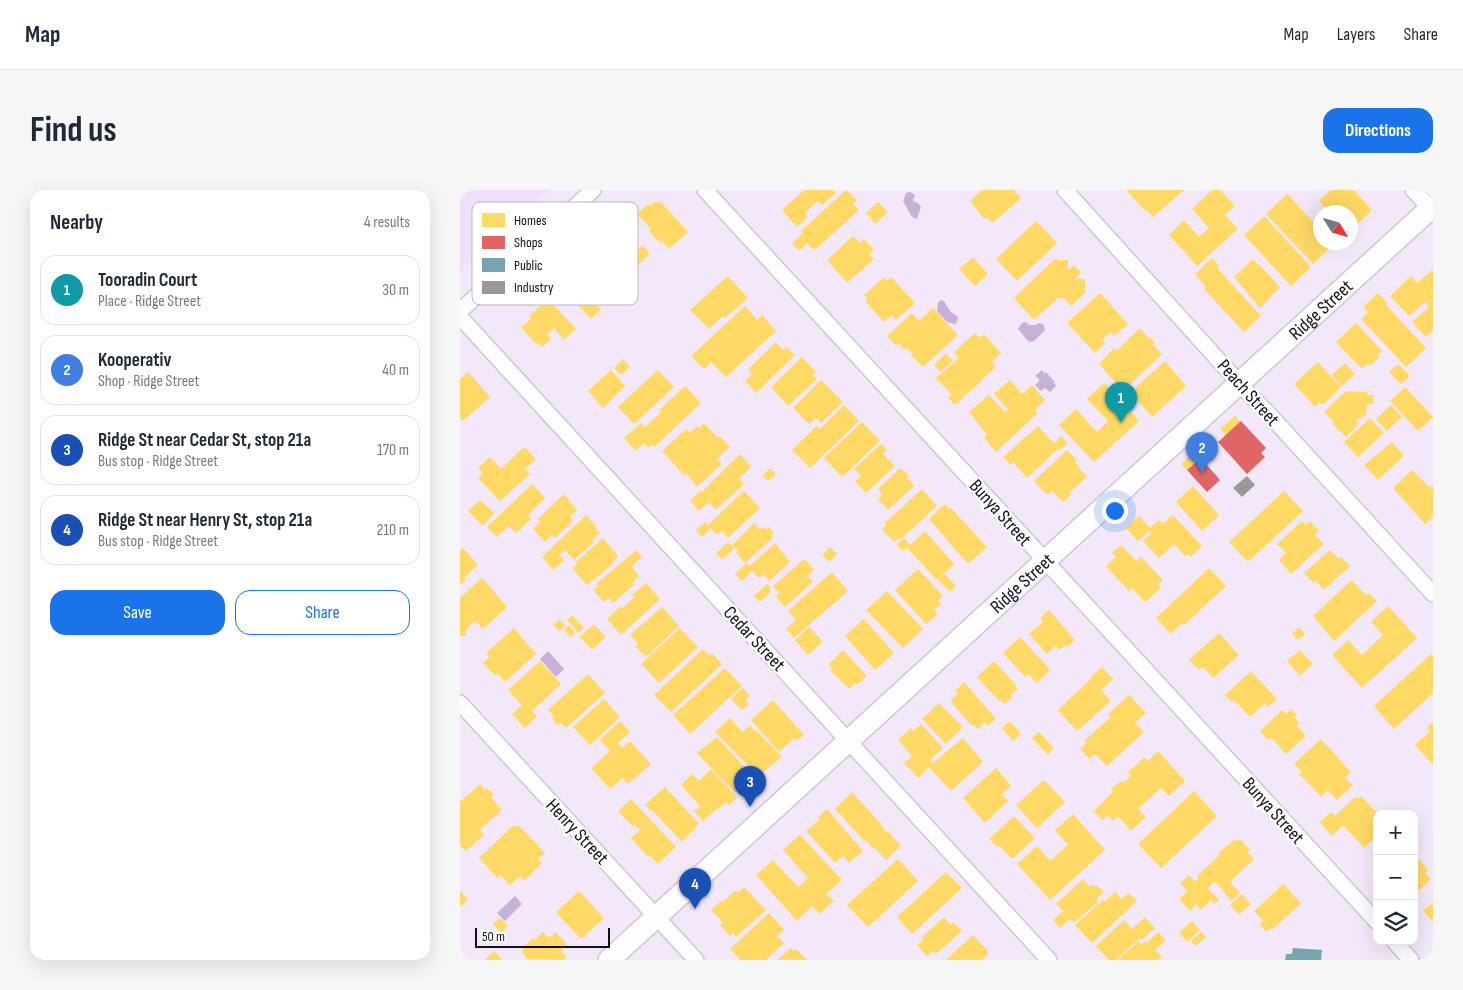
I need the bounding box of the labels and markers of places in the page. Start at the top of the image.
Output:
pin: 1 [1105,382,1137,423]
pin: 2 [1186,432,1218,473]
pin: 3 [734,766,766,807]
pin: 4 [679,868,711,909]

